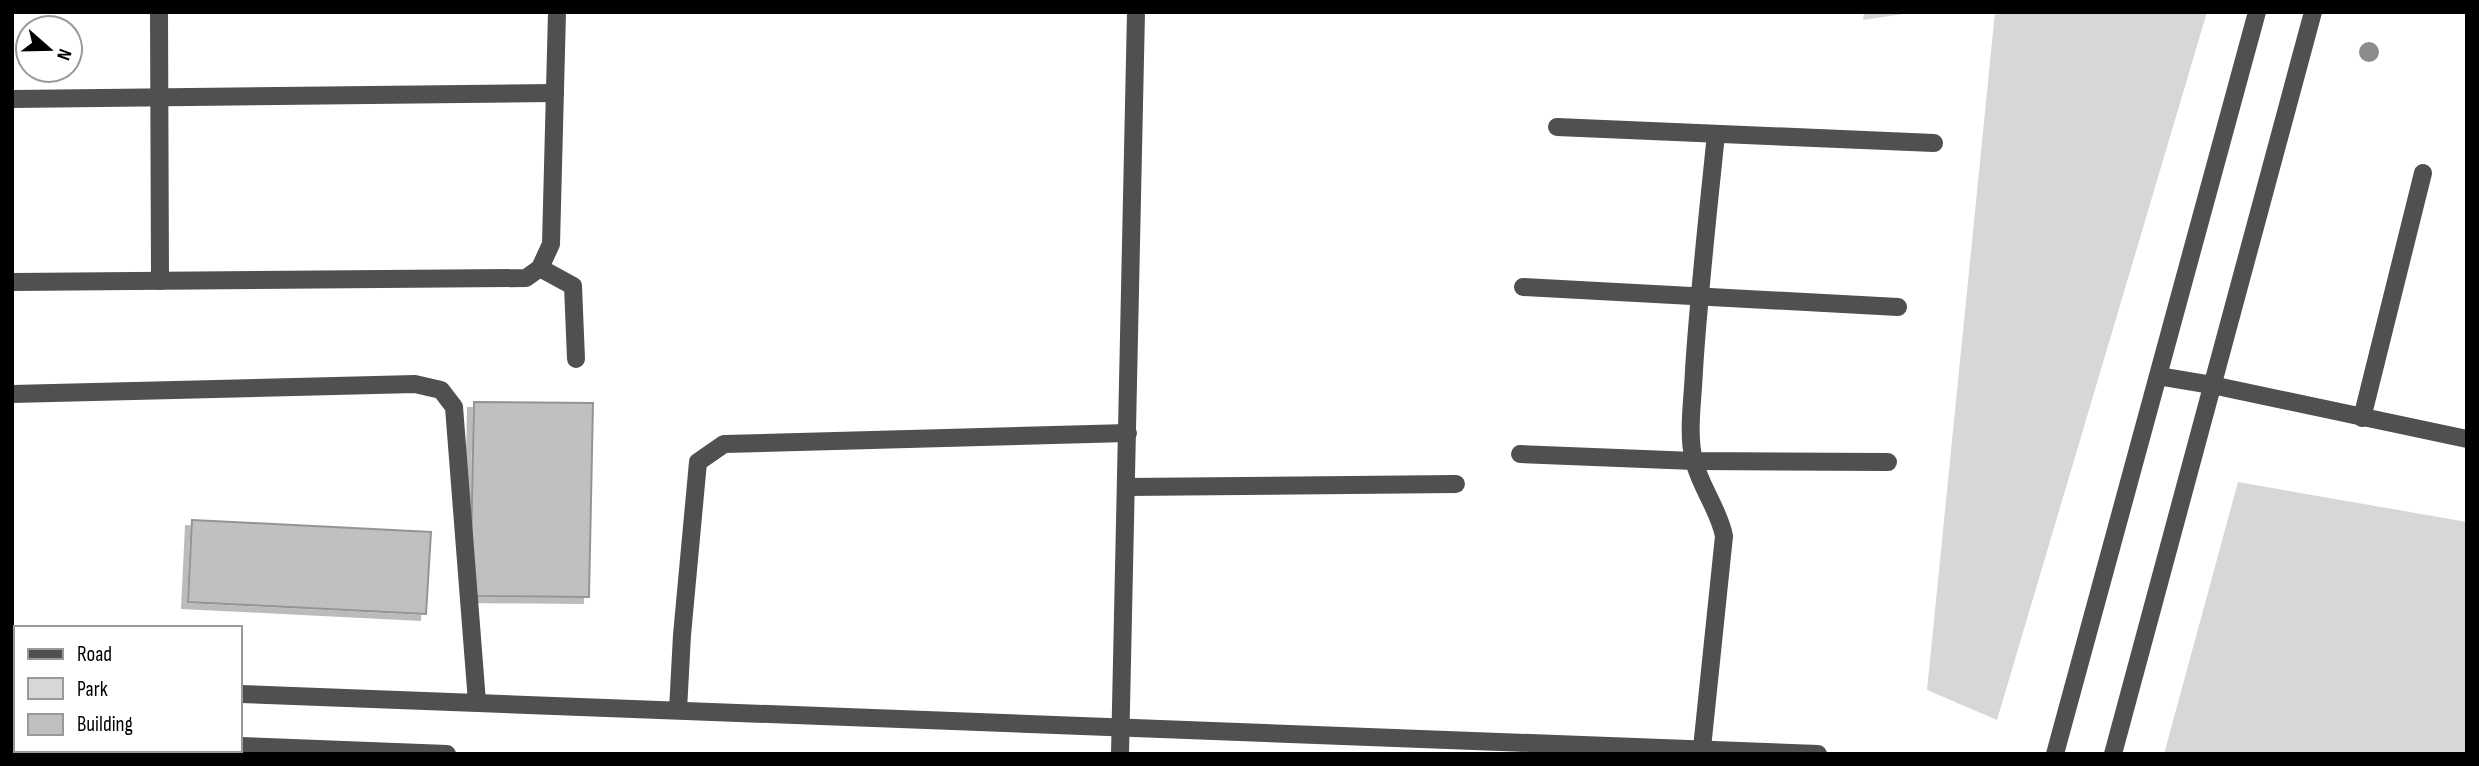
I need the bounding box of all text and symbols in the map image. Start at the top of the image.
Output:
north arrow [14,14,84,84]
text: N [51,46,76,63]
legend [14,626,242,752]
text: Road [77,642,112,667]
text: Park [77,677,108,702]
text: Building [77,712,133,737]

